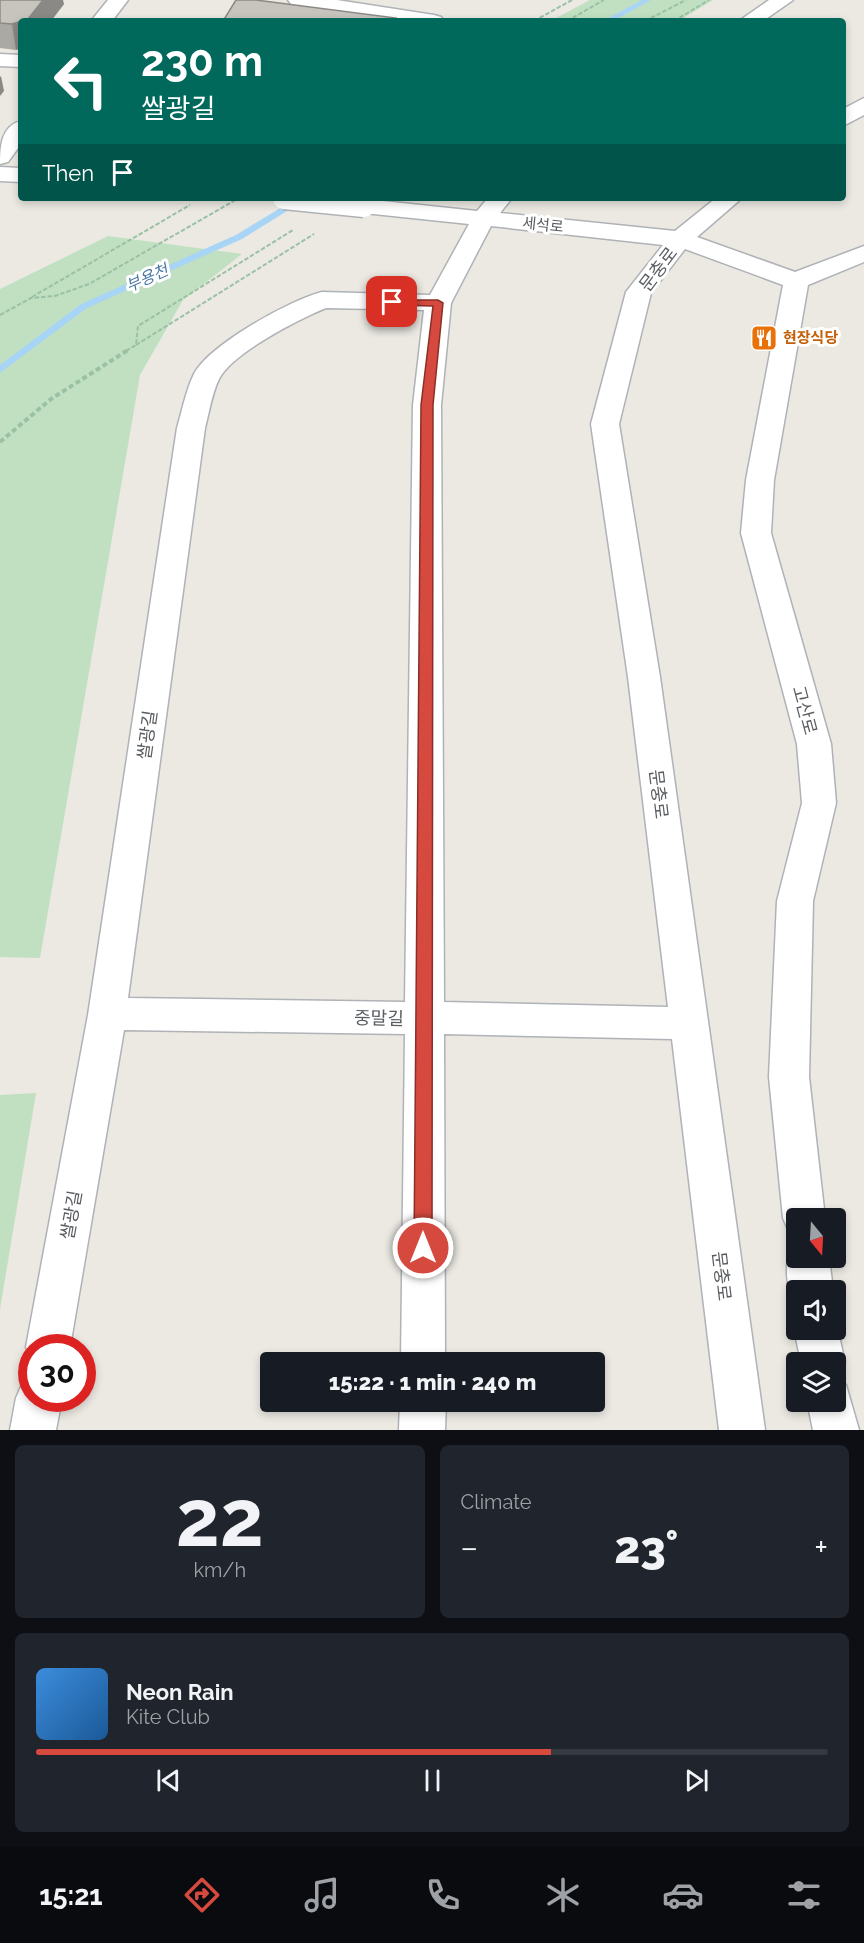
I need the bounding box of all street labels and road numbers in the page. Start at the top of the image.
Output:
street label: 세석로 [521,214,565,236]
street label: 문충로 [635,243,681,295]
street label: 고산로 [788,683,822,737]
street label: 쌀광길 [133,709,161,761]
street label: 문충로 [646,768,672,820]
street label: 중말길 [354,1007,404,1029]
street label: 쌀광길 [56,1189,86,1241]
street label: 문충로 [709,1250,735,1302]

